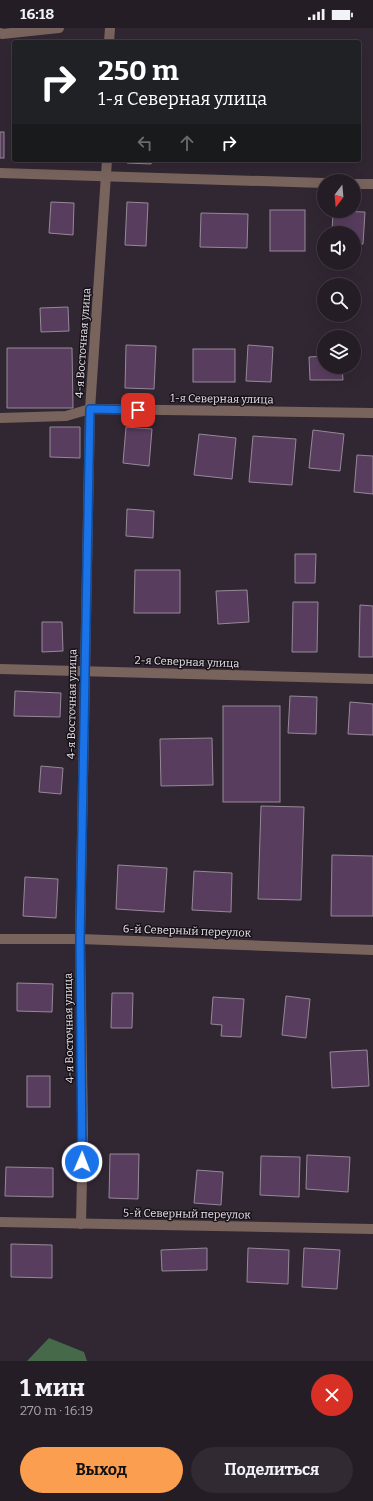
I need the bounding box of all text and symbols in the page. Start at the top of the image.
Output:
text: 16:18 [20,5,54,23]
text: 250 m [98,54,179,87]
icon: right [32,56,84,108]
text: 1-я Северная улица [98,88,267,110]
icon: left [134,132,156,154]
icon: ahead [176,132,198,154]
icon: right [218,132,240,154]
north arrow [317,174,361,218]
map controls [317,174,361,374]
button: sound [317,226,361,270]
button: search [317,278,361,322]
street label: 4-я Восточная улица [73,288,93,398]
button: layers [317,330,361,374]
street label: 1-я Северная улица [170,392,274,406]
pin [121,393,155,427]
icon: arrive [127,399,149,421]
street label: 4-я Восточная улица [65,649,79,759]
street label: 2-я Северная улица [134,654,240,670]
street label: 6-й Северный переулок [123,922,252,940]
street label: 4-я Восточная улица [62,973,76,1083]
position arrow [61,1141,103,1183]
street label: 5-й Северный переулок [123,1206,252,1222]
text: 1 мин [20,1374,85,1402]
button: close [311,1374,353,1416]
text: 270 m · 16:19 [20,1403,93,1418]
button: Выход [20,1447,183,1493]
button: Поделиться [191,1447,353,1493]

